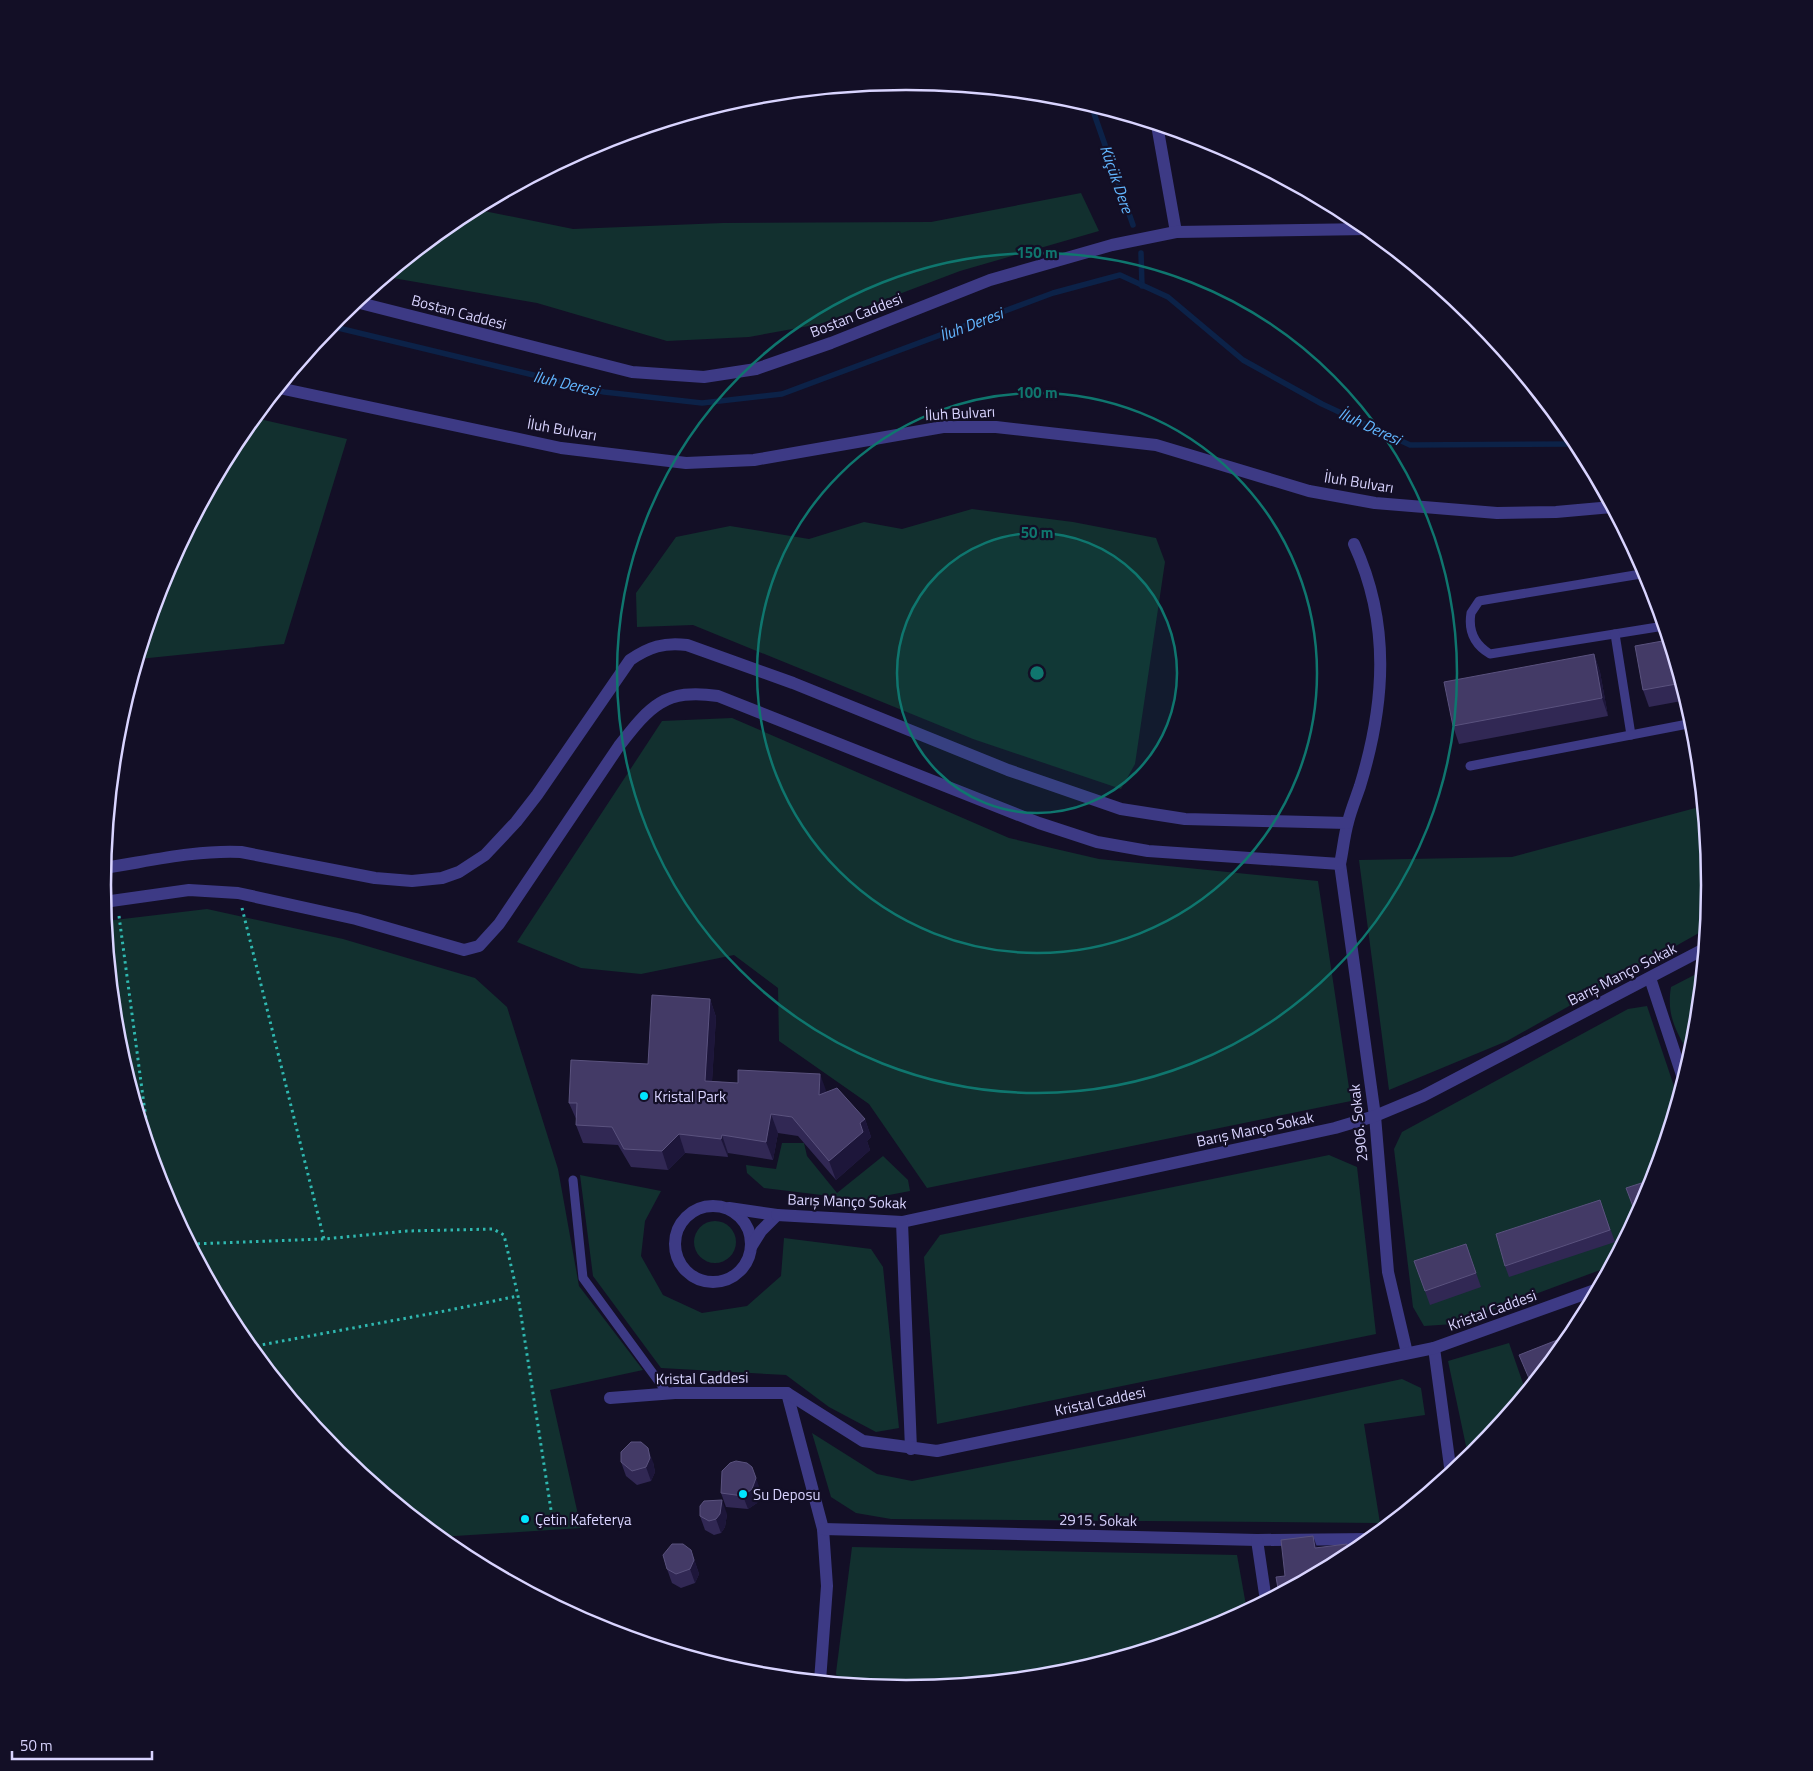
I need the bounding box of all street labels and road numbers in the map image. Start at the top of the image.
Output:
street label: Bostan Caddesi [806,287,906,343]
street label: Bostan Caddesi [409,288,509,336]
street label: İluh Bulvarı [924,400,996,426]
street label: İluh Bulvarı [525,412,599,446]
street label: İluh Bulvarı [1323,465,1395,499]
street label: Barış Manço Sokak [1564,937,1680,1011]
street label: 2906. Sokak [1342,1083,1374,1163]
street label: Barış Manço Sokak [1194,1105,1316,1153]
street label: Barış Manço Sokak [787,1187,907,1215]
street label: Kristal Caddesi [1444,1283,1540,1337]
street label: Kristal Caddesi [655,1366,749,1390]
street label: Kristal Caddesi [1052,1380,1148,1422]
street label: 2915. Sokak [1059,1508,1137,1532]

